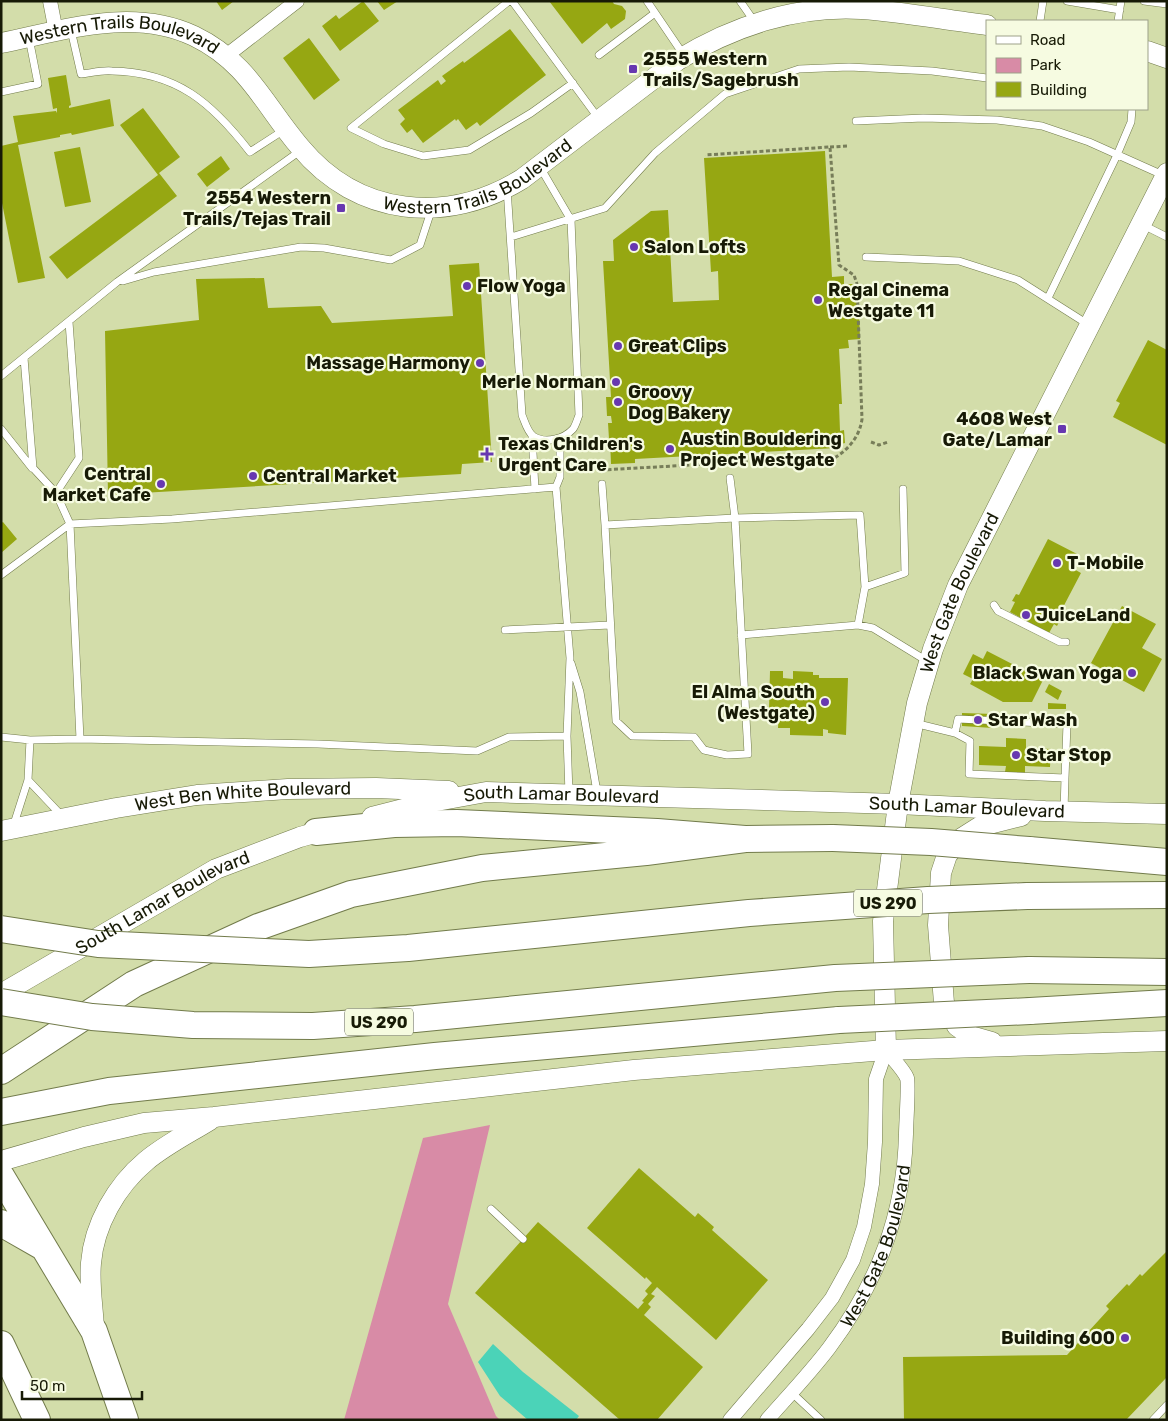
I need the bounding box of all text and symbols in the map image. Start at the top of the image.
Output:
street label: Western Trails Boulevard [18,11,224,59]
legend [986,20,1148,110]
text: Road [1030,31,1066,49]
place label: 2555 Western Trails/Sagebrush [643,48,799,91]
text: Park [1030,56,1061,74]
marker: 2555 Western Trails/Sagebrush [627,63,639,75]
text: Building [1030,81,1087,99]
street label: Western Trails Boulevard [381,134,576,219]
place label: 2554 Western Trails/Tejas Trail [183,187,331,230]
marker: 2554 Western Trails/Tejas Trail [335,202,347,214]
place label: Salon Lofts [644,236,746,258]
marker: Salon Lofts [628,241,640,253]
place label: Flow Yoga [477,275,566,297]
place label: Regal Cinema Westgate 11 [828,279,949,322]
marker: Flow Yoga [461,280,473,292]
marker: Regal Cinema Westgate 11 [812,294,824,306]
place label: Great Clips [628,335,727,357]
marker: Great Clips [612,340,624,352]
place label: Massage Harmony [306,352,470,374]
marker: Massage Harmony [474,357,486,369]
place label: Merle Norman [482,371,606,393]
marker: Merle Norman [610,376,622,388]
place label: Groovy Dog Bakery [628,381,730,424]
marker: Groovy Dog Bakery [612,396,624,408]
place label: 4608 West Gate/Lamar [943,408,1052,451]
marker: 4608 West Gate/Lamar [1056,423,1068,435]
place label: Austin Bouldering Project Westgate [680,428,842,471]
place label: Texas Children's Urgent Care [498,433,643,476]
marker: Austin Bouldering Project Westgate [664,443,676,455]
marker: Texas Children's Urgent Care [480,447,494,461]
place label: Central Market Cafe [43,463,151,506]
place label: Central Market [263,465,397,487]
marker: Central Market [247,470,259,482]
marker: Central Market Cafe [155,478,167,490]
street label: West Gate Boulevard [916,509,1004,676]
place label: T-Mobile [1067,552,1144,574]
marker: T-Mobile [1051,557,1063,569]
place label: JuiceLand [1036,604,1130,626]
marker: JuiceLand [1020,609,1032,621]
place label: Black Swan Yoga [973,662,1122,684]
marker: Black Swan Yoga [1126,667,1138,679]
place label: El Alma South (Westgate) [691,681,815,724]
marker: El Alma South (Westgate) [819,696,831,708]
place label: Star Wash [988,709,1077,731]
marker: Star Wash [972,714,984,726]
place label: Star Stop [1026,744,1111,766]
marker: Star Stop [1010,749,1022,761]
street label: West Ben White Boulevard [133,777,351,816]
street label: South Lamar Boulevard [462,781,659,808]
street label: South Lamar Boulevard [869,792,1065,822]
street label: South Lamar Boulevard [72,846,253,959]
road number: US 290 [854,890,922,916]
road number: US 290 [345,1009,413,1036]
street label: West Gate Boulevard [836,1164,915,1331]
place label: Building 600 [1001,1327,1115,1349]
marker: Building 600 [1119,1332,1131,1344]
scale bar [22,1368,142,1400]
text: 50 m [30,1377,65,1395]

